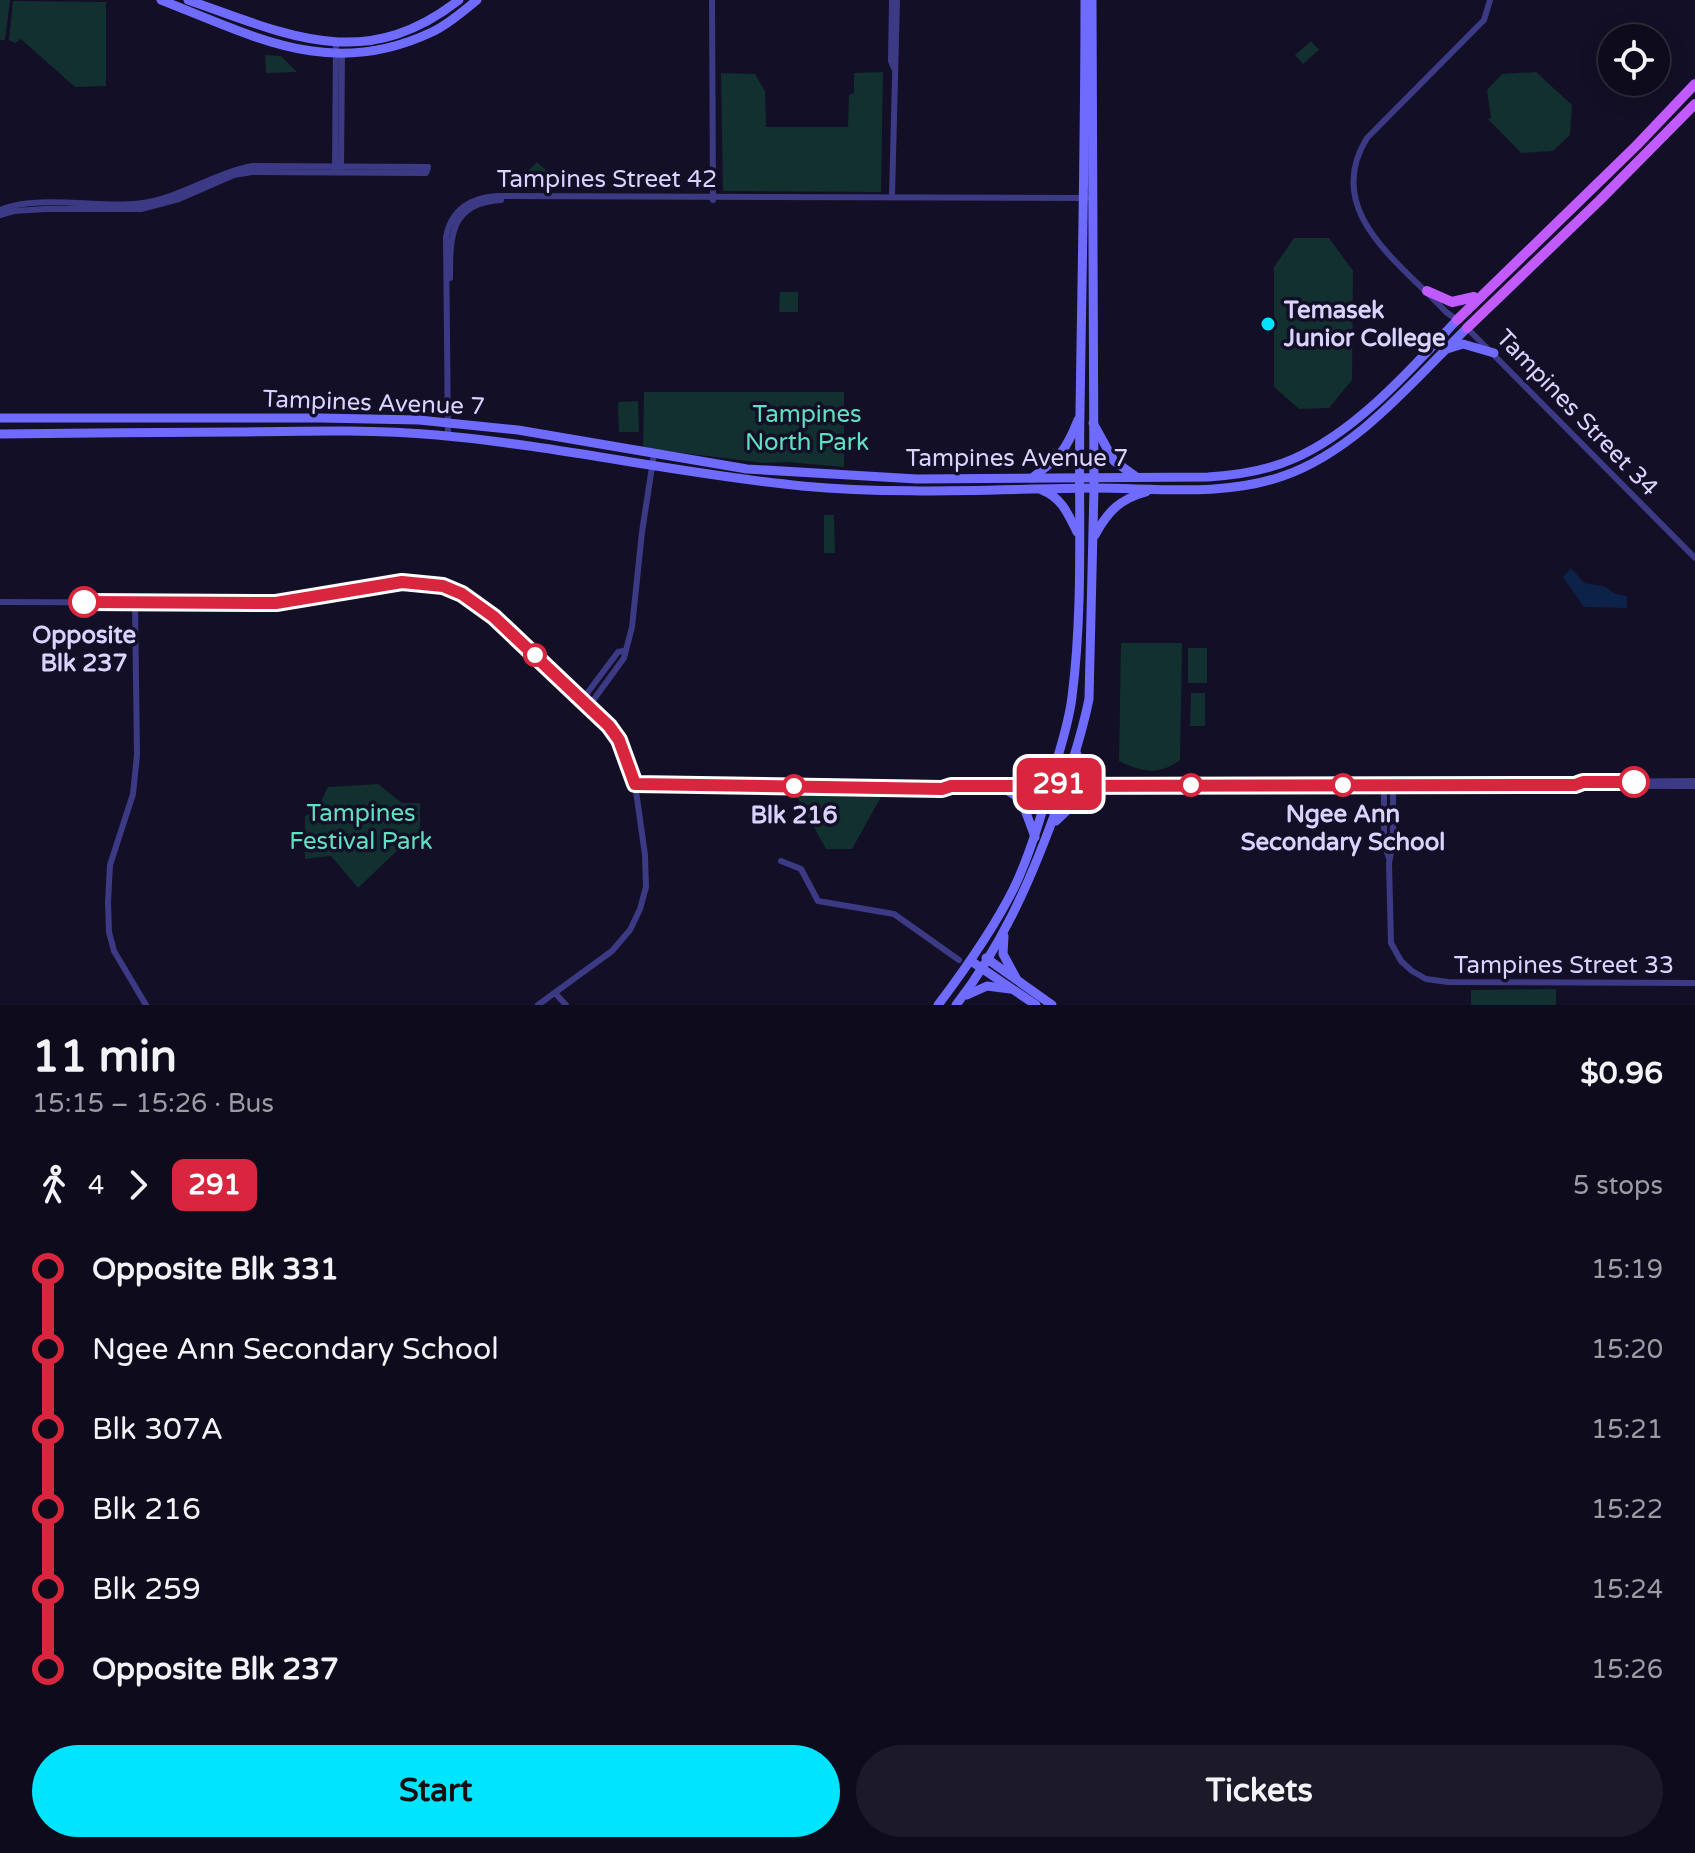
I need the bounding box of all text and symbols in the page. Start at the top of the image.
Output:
map controls [1598,24,1670,96]
button: locate [1598,24,1670,96]
street label: Tampines Street 42 [497,165,717,194]
place label: Temasek Junior College [1283,296,1446,353]
marker: Temasek Junior College [1259,315,1277,333]
street label: Tampines Street 34 [1490,324,1664,502]
street label: Tampines Avenue 7 [262,385,486,421]
park label: Tampines North Park [745,400,869,457]
street label: Tampines Avenue 7 [906,444,1128,473]
marker: Opposite Blk 237 [69,587,99,617]
place label: Opposite Blk 237 [32,621,137,678]
unlabelled marker [524,644,546,666]
line badge: 291 [1013,758,1105,810]
text: 291 [1033,767,1085,801]
unlabelled marker [1619,767,1649,797]
unlabelled marker [1180,774,1202,796]
marker: Ngee Ann Secondary School [1332,774,1354,796]
marker: Blk 216 [783,775,805,797]
park label: Tampines Festival Park [289,799,433,856]
place label: Ngee Ann Secondary School [1241,800,1445,857]
place label: Blk 216 [751,801,837,830]
street label: Tampines Street 33 [1454,951,1674,980]
text: 11 min [32,1031,177,1084]
text: $0.96 [1580,1055,1663,1092]
text: 15:15 – 15:26 · Bus [32,1088,274,1119]
icon: walk [32,1163,76,1207]
icon: forward [116,1163,160,1207]
text: 291 [188,1168,241,1202]
text: 4 [88,1170,104,1201]
text: 5 stops [1573,1170,1663,1201]
text: Opposite Blk 331 [92,1251,339,1288]
text: 15:19 [1591,1254,1663,1285]
text: Ngee Ann Secondary School [92,1331,499,1368]
text: 15:20 [1591,1334,1663,1365]
text: Blk 307A [92,1411,223,1448]
text: 15:21 [1591,1414,1663,1445]
text: Blk 216 [92,1491,201,1528]
text: 15:22 [1591,1494,1663,1525]
text: Blk 259 [92,1571,201,1608]
text: 15:24 [1591,1574,1663,1605]
text: Opposite Blk 237 [92,1651,339,1688]
text: 15:26 [1591,1654,1663,1685]
button: Start [32,1745,840,1837]
button: Tickets [856,1745,1663,1837]

